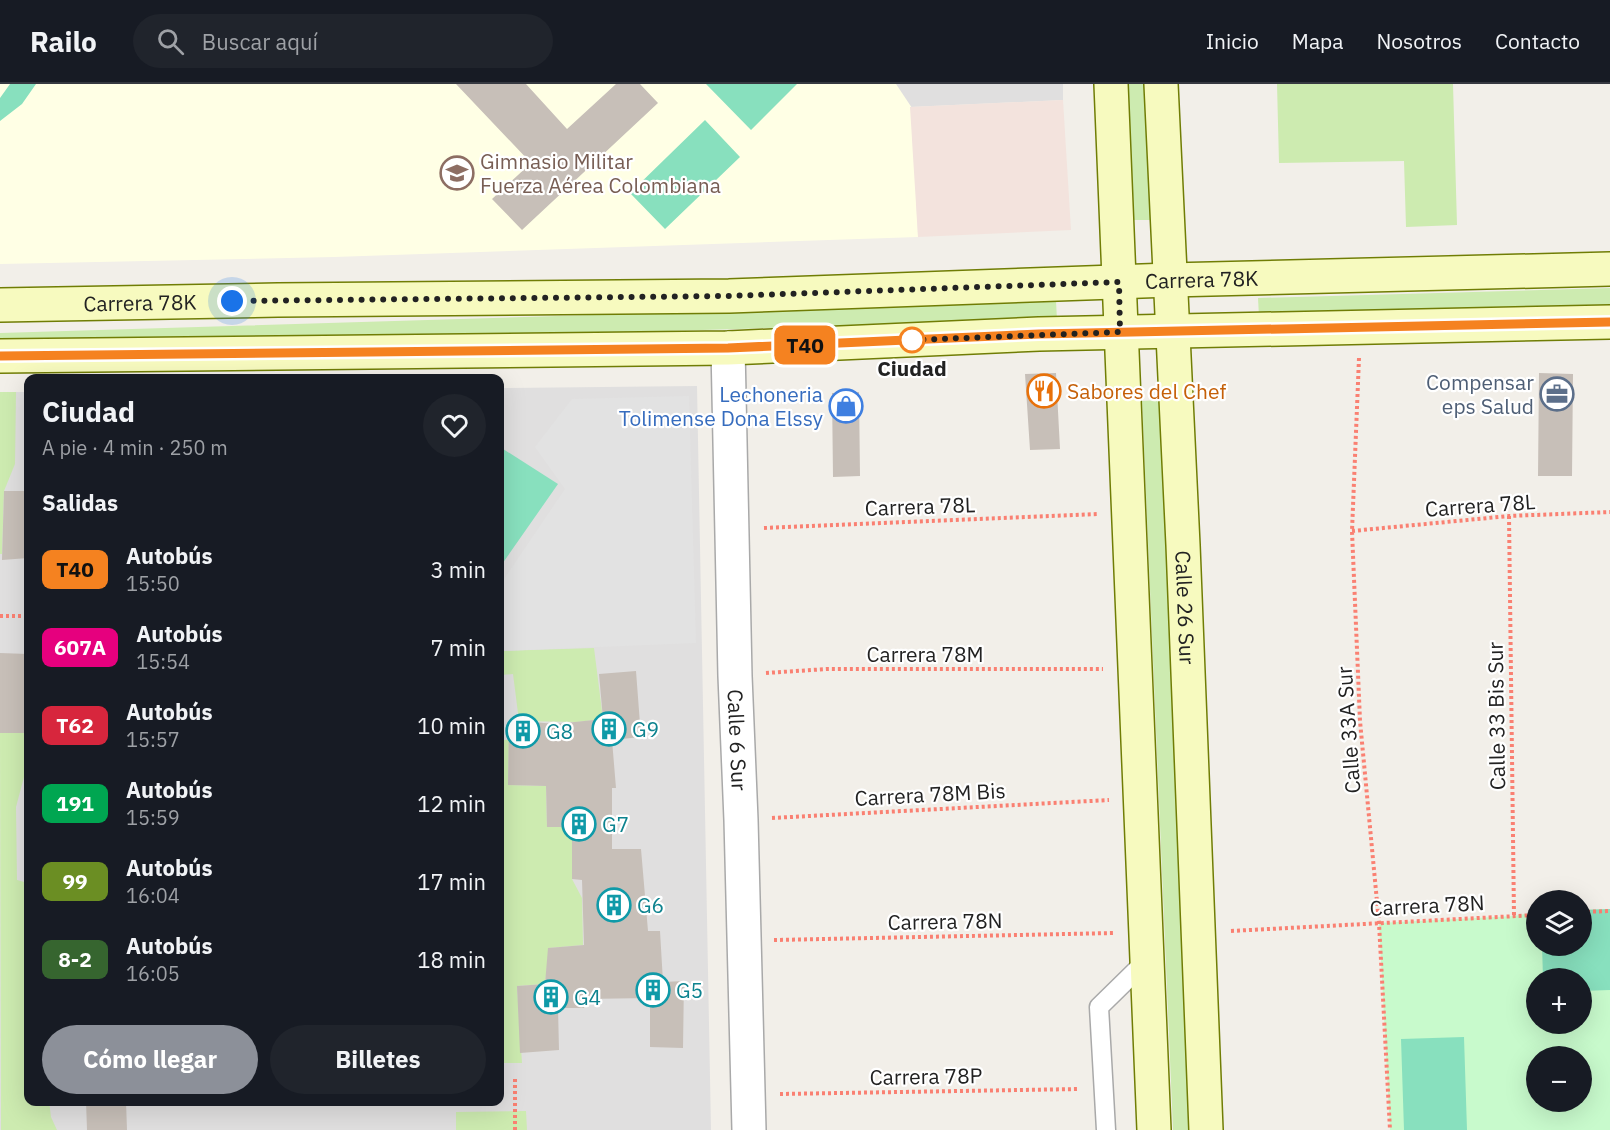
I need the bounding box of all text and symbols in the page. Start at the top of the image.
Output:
search box [133,14,553,68]
text: Railo [30,23,97,60]
icon: search [154,25,187,58]
text: Buscar aquí [202,27,318,56]
text: Inicio [1206,27,1259,55]
text: Mapa [1292,27,1344,55]
text: Nosotros [1377,27,1462,55]
text: Contacto [1495,27,1580,55]
place label: Gimnasio Militar Fuerza Aérea Colombiana [480,147,721,199]
school or university icon: Gimnasio Militar Fuerza Aérea Colombiana [439,155,475,191]
street label: Carrera 78K [1144,264,1259,295]
your location [217,286,247,316]
street label: Carrera 78K [83,287,197,318]
line badge: T40 [770,326,840,364]
marker: Ciudad [899,327,925,353]
text: T40 [786,331,824,359]
place label: Ciudad [877,354,947,382]
place label: Compensar eps Salud [1426,368,1534,420]
restaurant icon: Sabores del Chef [1026,373,1062,409]
office icon: Compensar eps Salud [1539,376,1575,412]
place label: Sabores del Chef [1067,377,1227,405]
place label: Lechoneria Tolimense Dona Elssy [619,380,824,432]
shop icon: Lechoneria Tolimense Dona Elssy [828,388,864,424]
text: Ciudad [42,393,135,430]
button: heart [423,394,486,457]
text: A pie · 4 min · 250 m [42,434,228,461]
street label: Carrera 78L [1424,487,1536,523]
text: Salidas [42,488,118,517]
street label: Carrera 78L [864,490,976,522]
text: Autobús [126,541,213,570]
street label: Calle 26 Sur [1169,550,1202,665]
text: T40 [56,555,94,583]
text: 3 min [430,555,486,584]
text: 15:50 [126,570,180,597]
text: Autobús [136,619,223,648]
text: 607A [54,633,106,661]
text: 7 min [430,633,486,662]
street label: Carrera 78M [866,640,984,668]
street label: Calle 33 Bis Sur [1481,641,1511,790]
text: 15:54 [136,648,190,675]
street label: Calle 33A Sur [1330,665,1366,795]
street label: Calle 6 Sur [722,689,754,791]
text: Autobús [126,697,213,726]
text: T62 [56,711,94,739]
text: 10 min [417,711,486,740]
building icon: G9 [591,711,627,747]
building icon: G8 [505,713,541,749]
place label: G9 [632,715,659,743]
place label: G8 [546,717,573,745]
text: 15:57 [126,726,180,753]
text: Autobús [126,775,213,804]
street label: Carrera 78M Bis [854,776,1006,812]
text: 191 [56,789,94,817]
text: 12 min [417,789,486,818]
text: 15:59 [126,804,180,831]
building icon: G7 [561,806,597,842]
place label: G7 [602,810,629,838]
text: Autobús [126,853,213,882]
text: 99 [62,867,88,895]
text: 17 min [417,867,486,896]
text: 16:04 [126,882,180,909]
building icon: G6 [596,887,632,923]
street label: Carrera 78N [1369,888,1485,922]
map controls [1526,890,1592,1112]
button: layers [1526,890,1592,956]
place label: G6 [637,891,664,919]
street label: Carrera 78N [887,906,1003,936]
text: Autobús [126,931,213,960]
text: 8-2 [58,945,92,973]
text: 18 min [417,945,486,974]
text: 16:05 [126,960,180,987]
button: + [1526,968,1592,1034]
building icon: G5 [635,972,671,1008]
place label: G5 [676,976,703,1004]
building icon: G4 [533,979,569,1015]
place label: G4 [574,983,601,1011]
button: Cómo llegar [42,1025,258,1094]
button: Billetes [270,1025,486,1094]
button: − [1526,1046,1592,1112]
street label: Carrera 78P [869,1061,983,1091]

